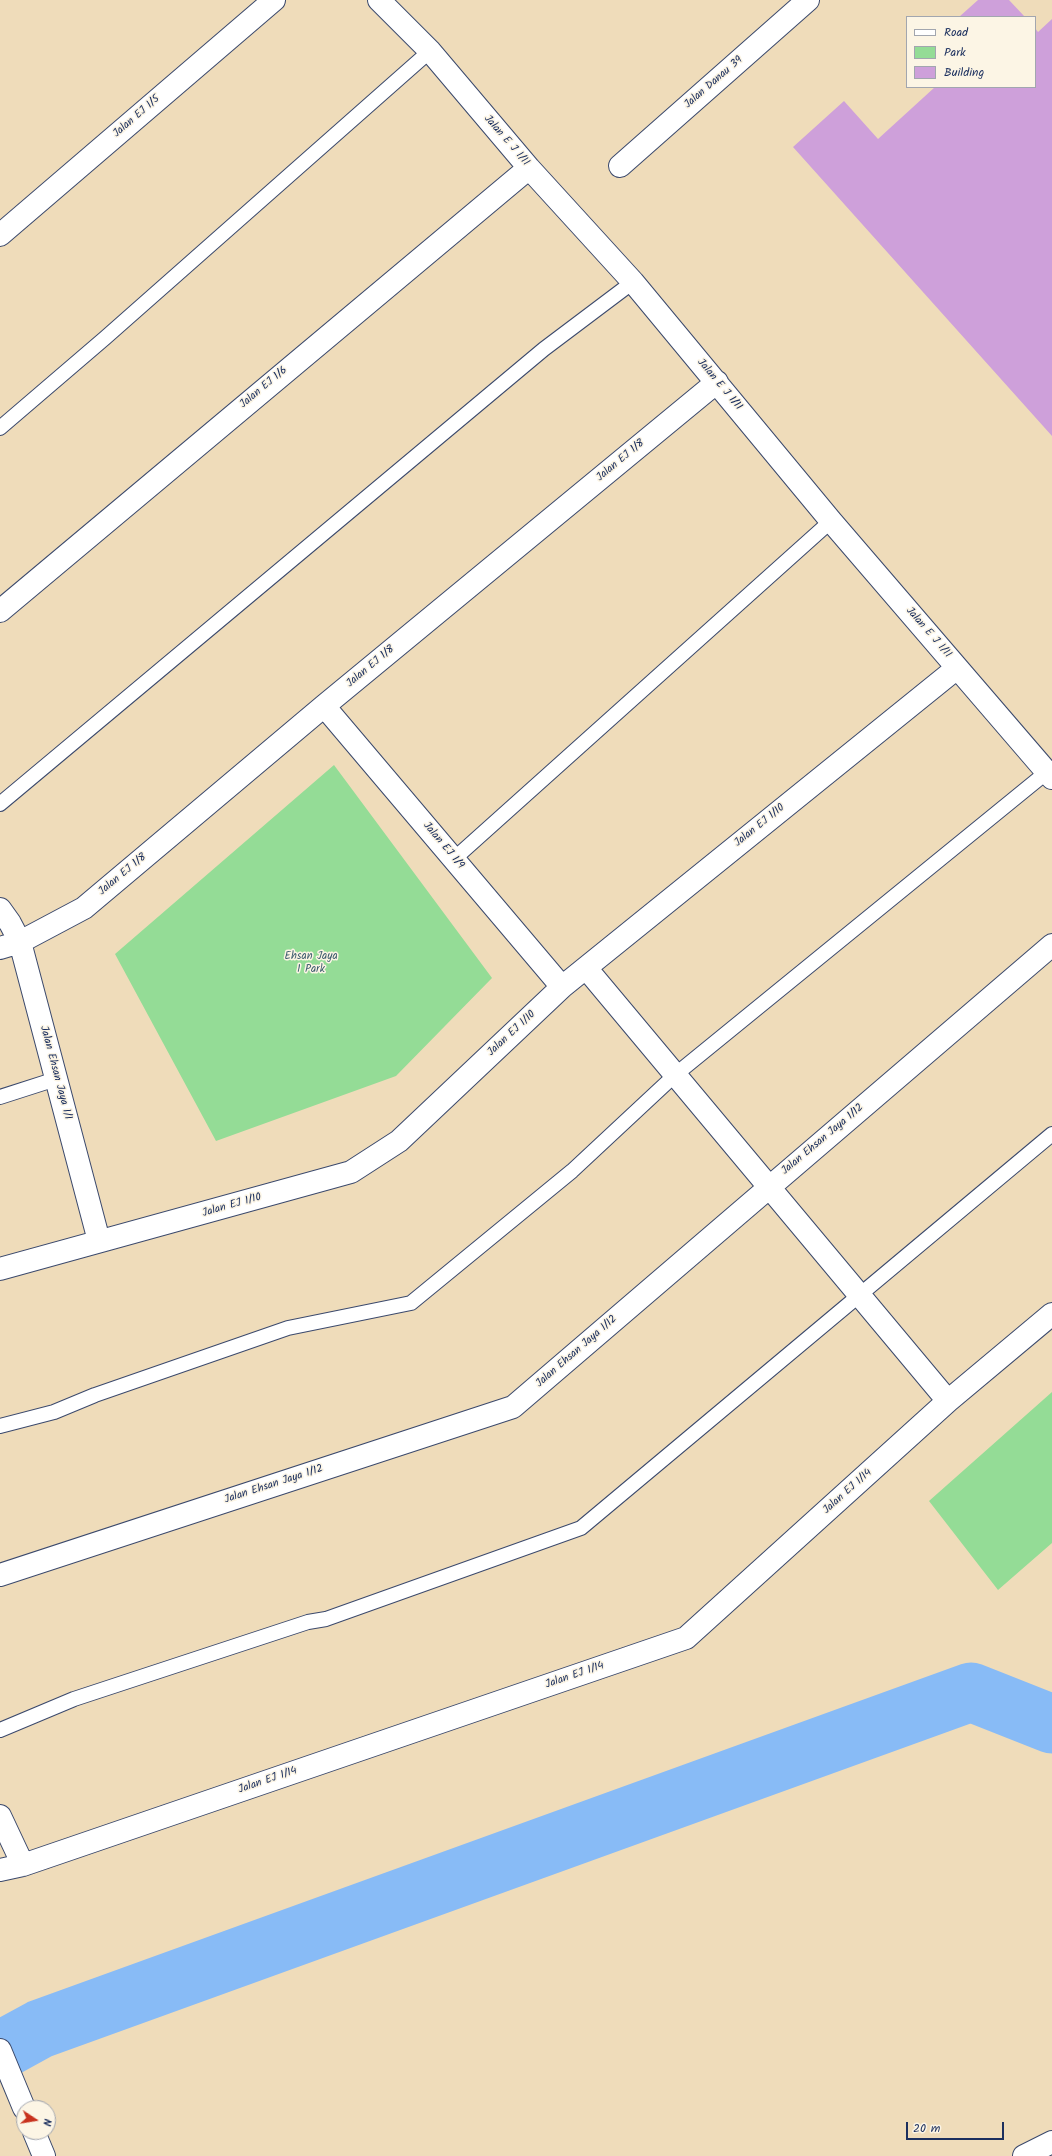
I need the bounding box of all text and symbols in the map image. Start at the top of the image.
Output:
legend [906,16,1036,88]
text: Road [944,23,968,42]
text: Park [944,43,966,62]
street label: Jalan Danau 39 [682,54,746,112]
text: Building [944,63,984,82]
street label: Jalan EJ 1/5 [111,93,163,141]
street label: Jalan E J 1/11 [480,113,532,169]
street label: Jalan E J 1/11 [694,357,744,413]
street label: Jalan EJ 1/6 [238,364,290,412]
street label: Jalan EJ 1/8 [594,437,648,485]
street label: Jalan E J 1/11 [902,605,954,661]
street label: Jalan EJ 1/8 [344,643,398,691]
street label: Jalan EJ 1/10 [732,802,788,850]
street label: Jalan EJ 1/9 [420,820,466,872]
street label: Jalan EJ 1/8 [96,851,150,899]
park label: Ehsan Jaya 1 Park [284,950,338,976]
street label: Jalan EJ 1/10 [485,1008,539,1060]
street label: Jalan Ehsan Jaya 1/1 [36,1025,74,1121]
street label: Jalan Ehsan Jaya 1/12 [779,1102,867,1178]
street label: Jalan EJ 1/10 [201,1191,263,1221]
street label: Jalan Ehsan Jaya 1/12 [534,1313,620,1391]
street label: Jalan Ehsan Jaya 1/12 [223,1463,325,1507]
street label: Jalan EJ 1/14 [821,1467,875,1517]
street label: Jalan EJ 1/14 [544,1660,606,1692]
street label: Jalan EJ 1/14 [237,1765,299,1797]
north arrow [16,2100,56,2140]
scale bar [908,2114,1006,2140]
text: N [37,2117,56,2128]
text: 20 m [913,2119,940,2138]

